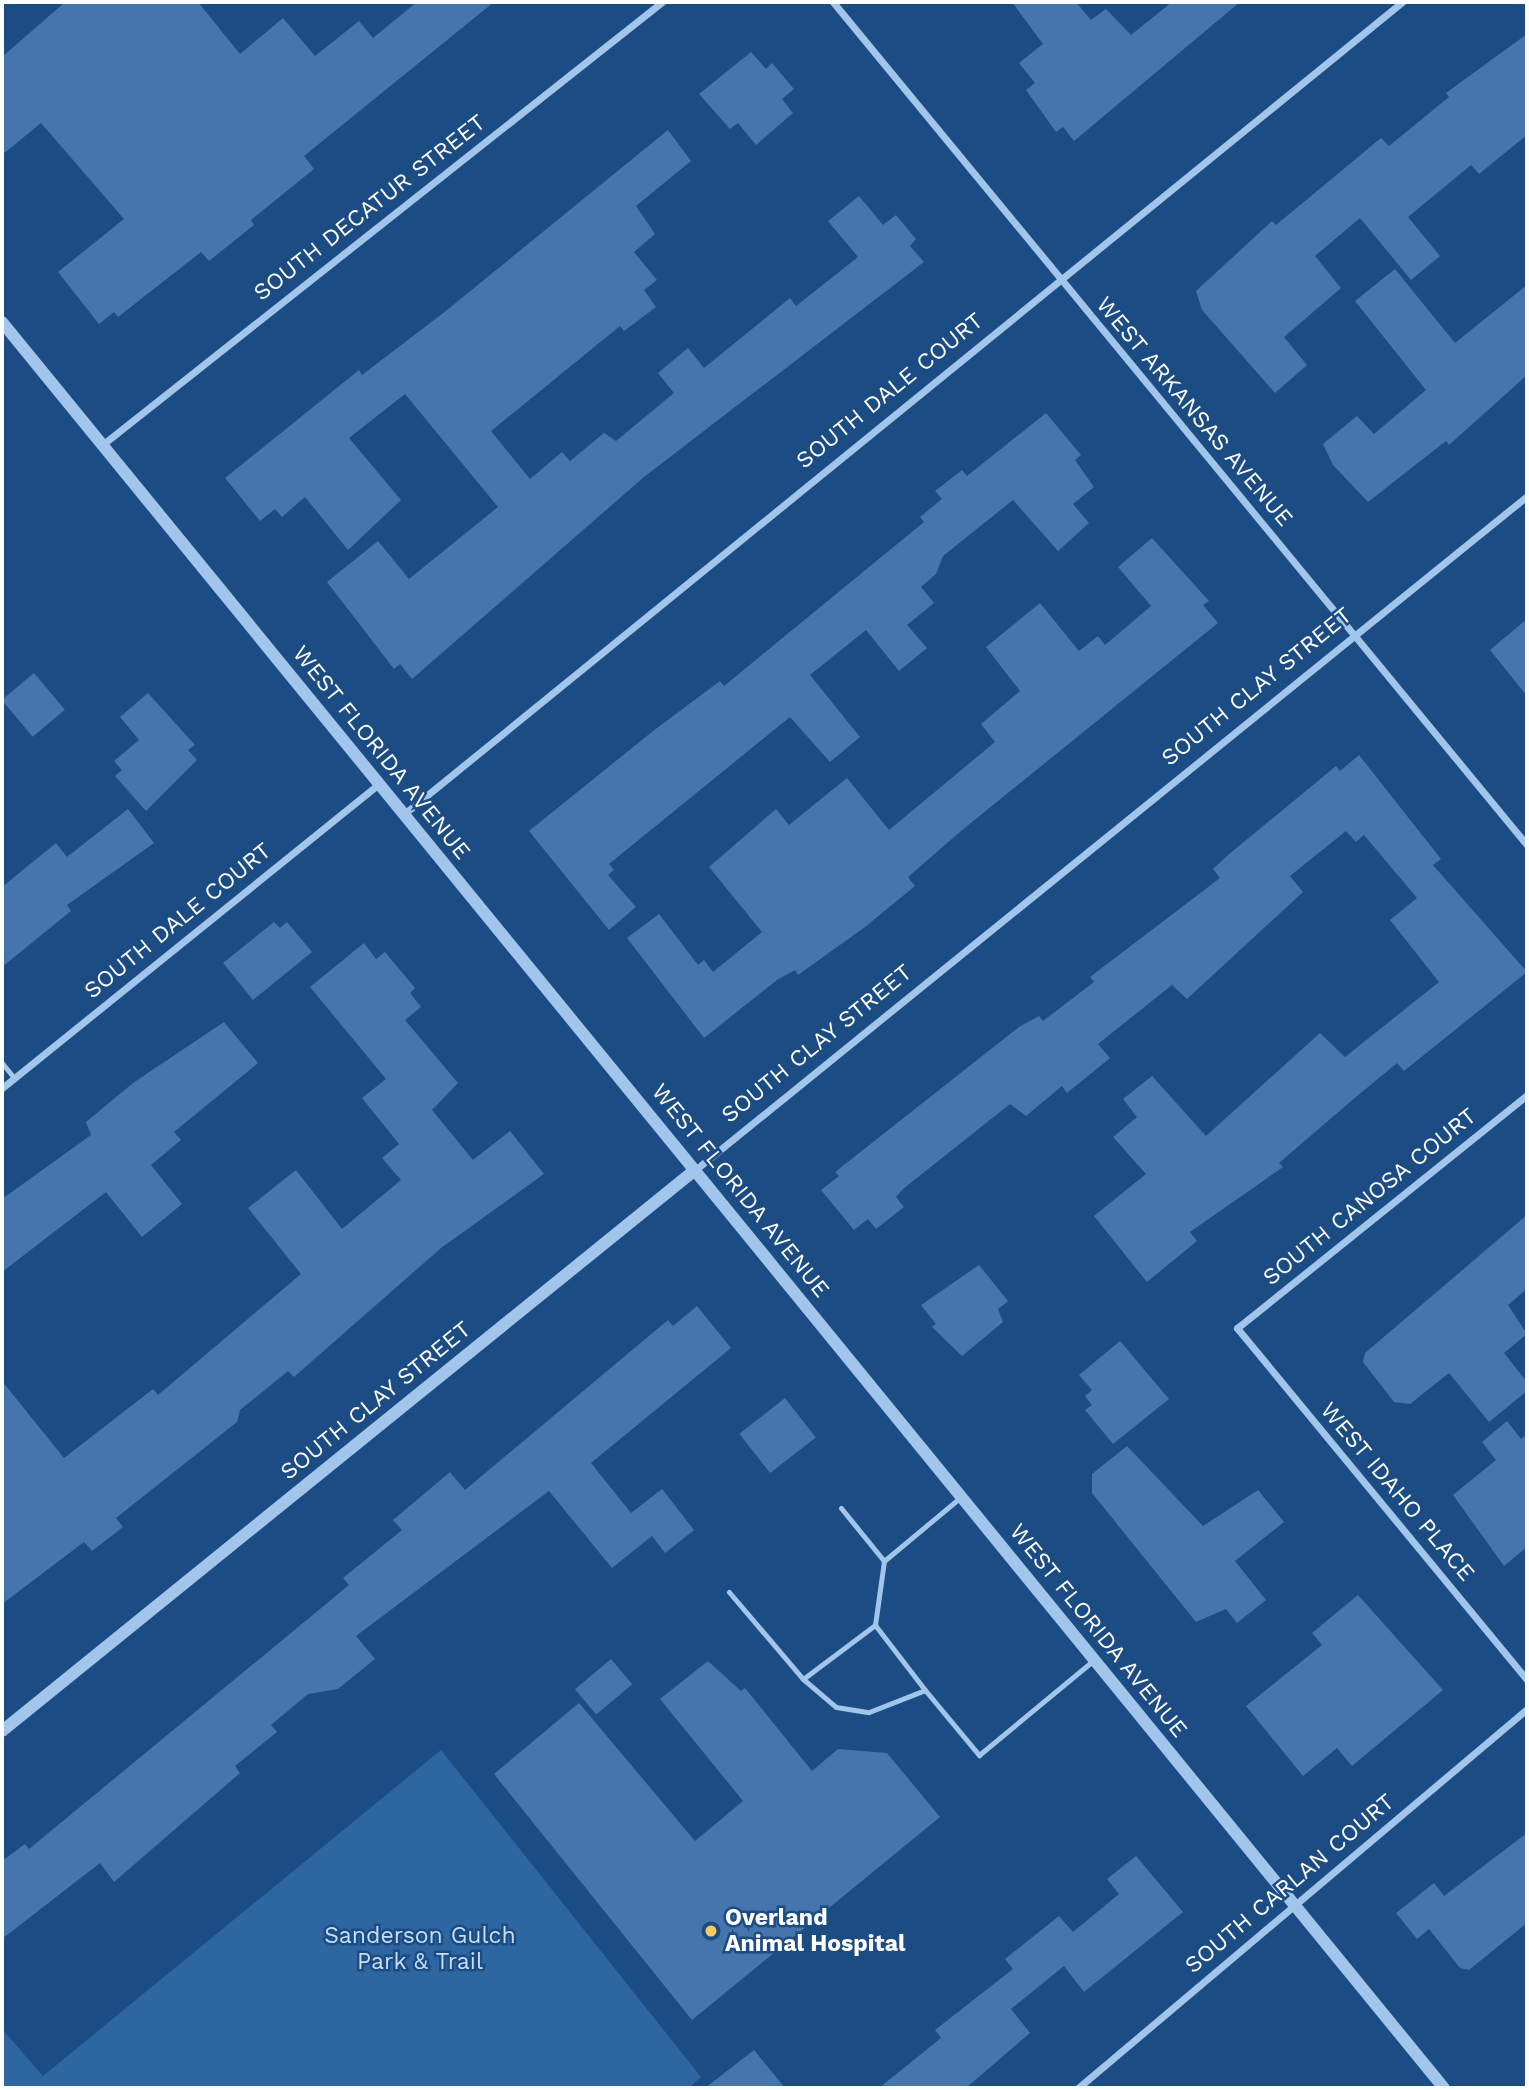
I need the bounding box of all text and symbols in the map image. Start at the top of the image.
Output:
street label: SOUTH DECATUR STREET [249,109,491,307]
street label: WEST ARKANSAS AVENUE [1089,291,1299,533]
street label: SOUTH DALE COURT [791,307,989,475]
street label: SOUTH CLAY STREET [1156,602,1358,772]
street label: WEST FLORIDA AVENUE [285,640,477,866]
street label: SOUTH DALE COURT [79,837,277,1005]
street label: SOUTH CLAY STREET [716,959,918,1129]
street label: WEST FLORIDA AVENUE [644,1078,836,1304]
street label: SOUTH CANOSA COURT [1257,1102,1483,1292]
street label: SOUTH CLAY STREET [275,1316,477,1486]
street label: WEST IDAHO PLACE [1314,1397,1480,1587]
street label: WEST FLORIDA AVENUE [1002,1518,1194,1744]
street label: SOUTH CARLAN COURT [1180,1788,1400,1980]
place label: Overland Animal Hospital [725,1904,906,1958]
park label: Sanderson Gulch Park & Trail [324,1922,516,1976]
marker: Overland Animal Hospital [703,1923,719,1939]

